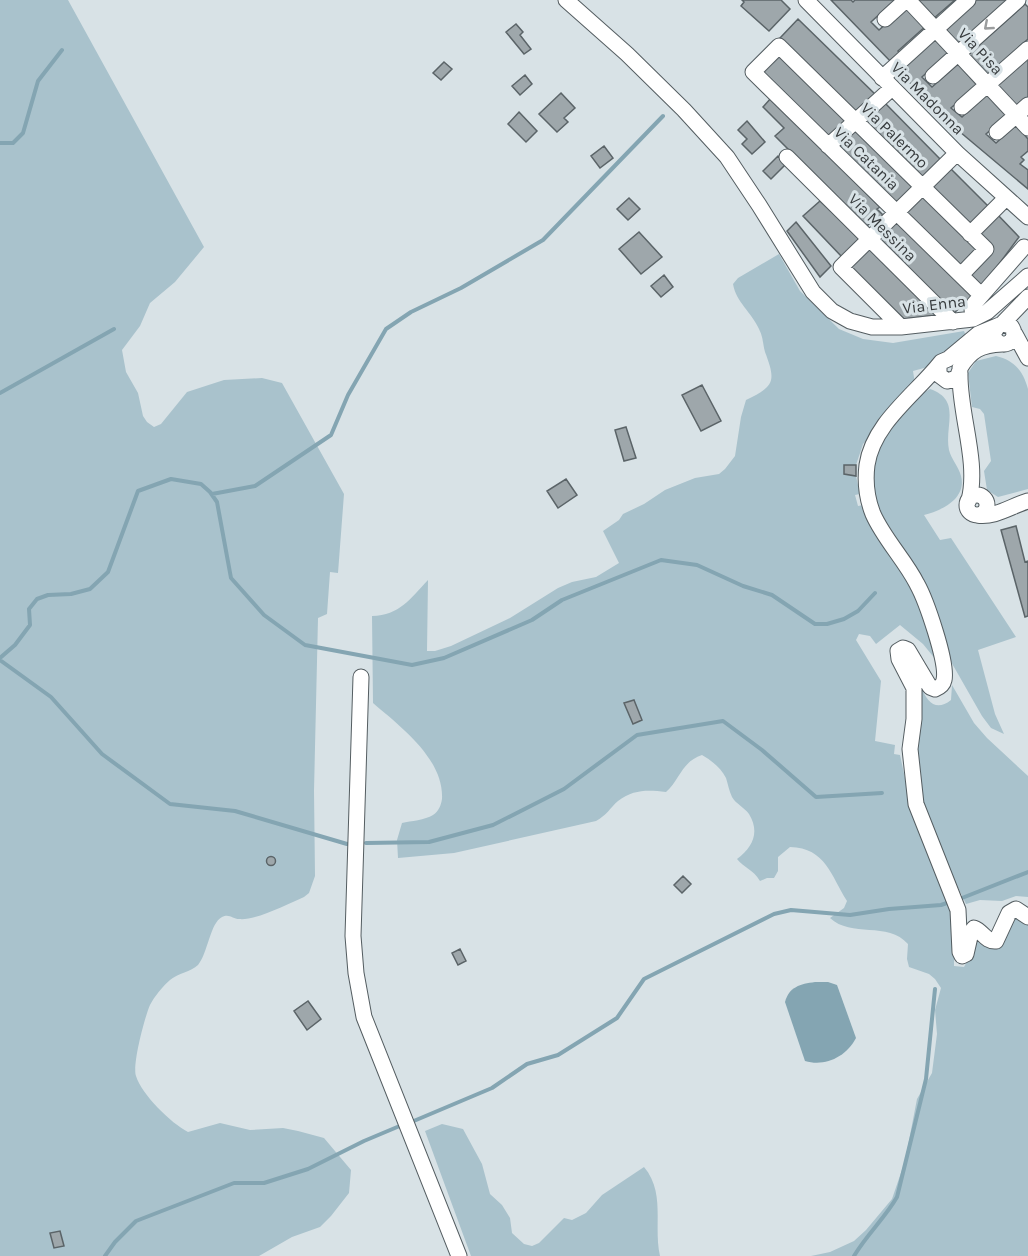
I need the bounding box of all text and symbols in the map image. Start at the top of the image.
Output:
one-way arrow [984,19,995,30]
street label: Via Pisa [954,24,1007,79]
street label: Via Madonna [887,58,968,139]
street label: Via Palermo [857,99,932,172]
street label: Via Catania [830,123,903,194]
street label: Via Messina [845,189,921,265]
street label: Via Enna [901,291,967,318]

